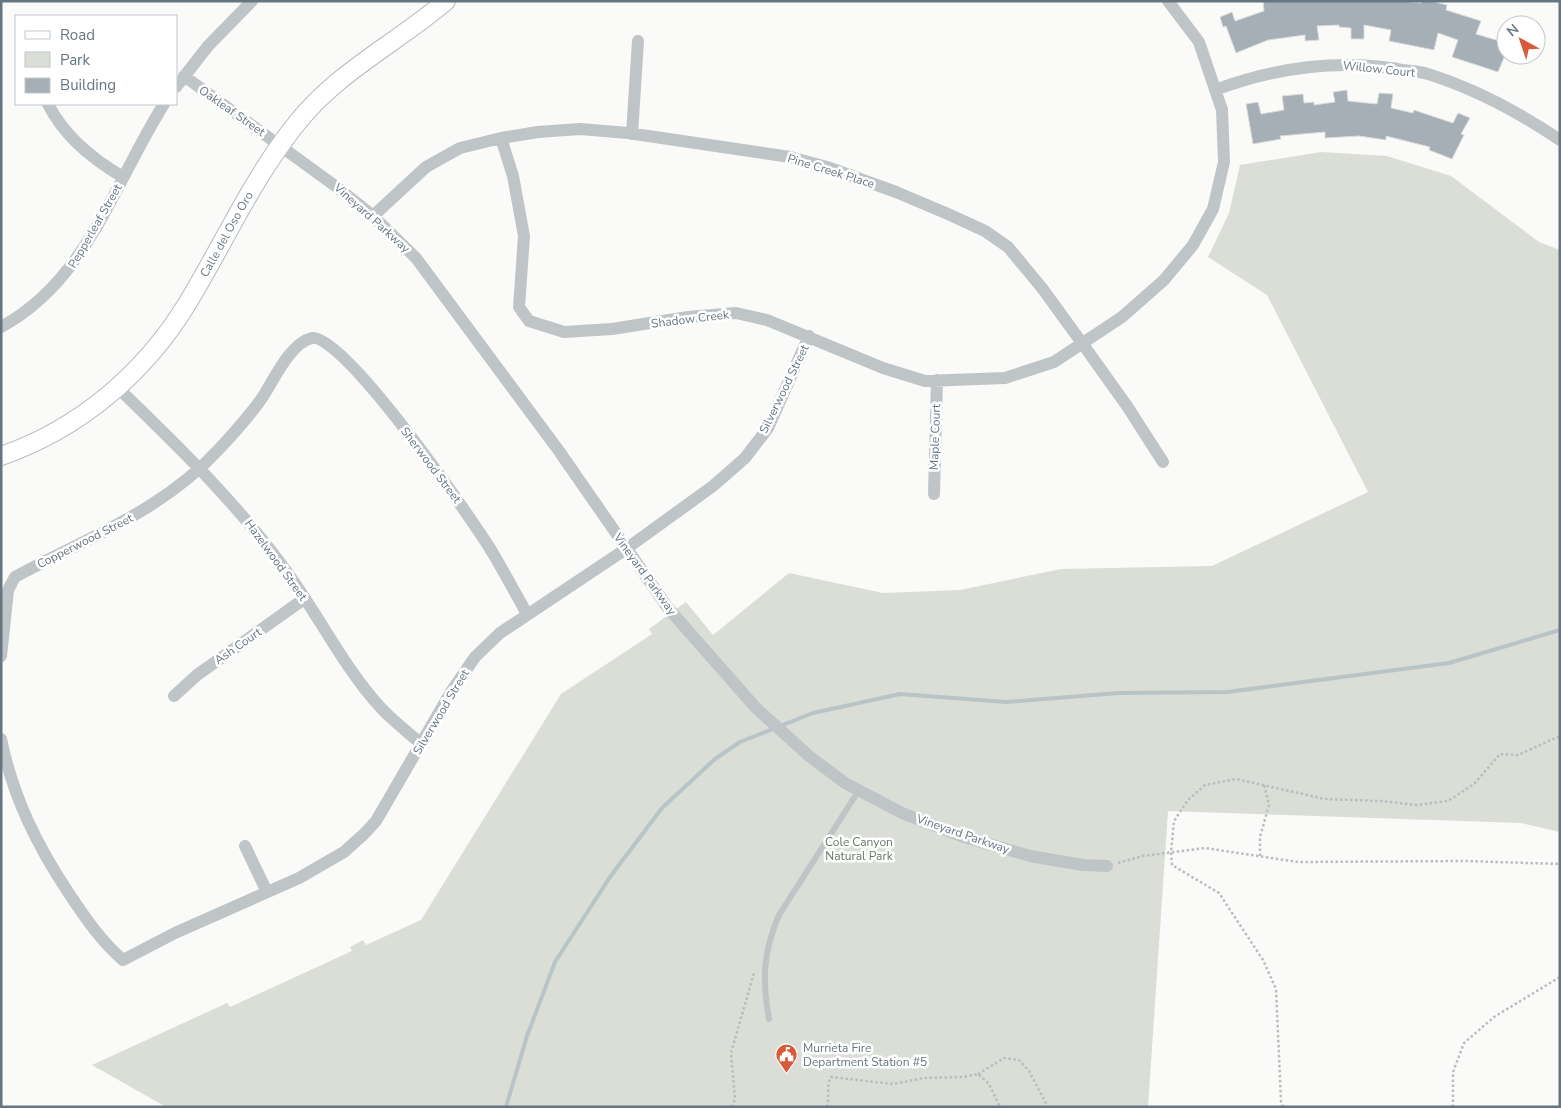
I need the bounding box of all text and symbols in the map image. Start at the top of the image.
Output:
legend [15,15,178,105]
north arrow [1496,15,1546,65]
text: N [1503,20,1523,41]
text: Road [60,25,95,45]
text: Park [60,50,90,70]
street label: Willow Court [1342,57,1417,81]
text: Building [60,75,116,95]
street label: Oakleaf Street [196,82,269,140]
street label: Pine Creek Place [786,150,876,192]
street label: Vineyard Parkway [330,179,414,257]
street label: Pepperleaf Street [64,180,126,271]
street label: Calle del Oso Oro [196,188,257,280]
street label: Shadow Creek [650,306,731,332]
street label: Silverwood Street [756,341,813,436]
street label: Maple Court [926,403,944,470]
street label: Sherwood Street [397,424,465,507]
street label: Copperwood Street [34,510,136,572]
street label: Hazelwood Street [241,516,311,605]
street label: Vineyard Parkway [609,529,680,619]
street label: Ash Court [211,623,265,668]
street label: Silverwood Street [409,666,473,758]
street label: Vineyard Parkway [914,810,1012,858]
park label: Cole Canyon Natural Park [825,834,894,864]
place label: Murrieta Fire Department Station #5 [803,1040,927,1070]
public building icon: Murrieta Fire Department Station #5 [775,1043,799,1074]

